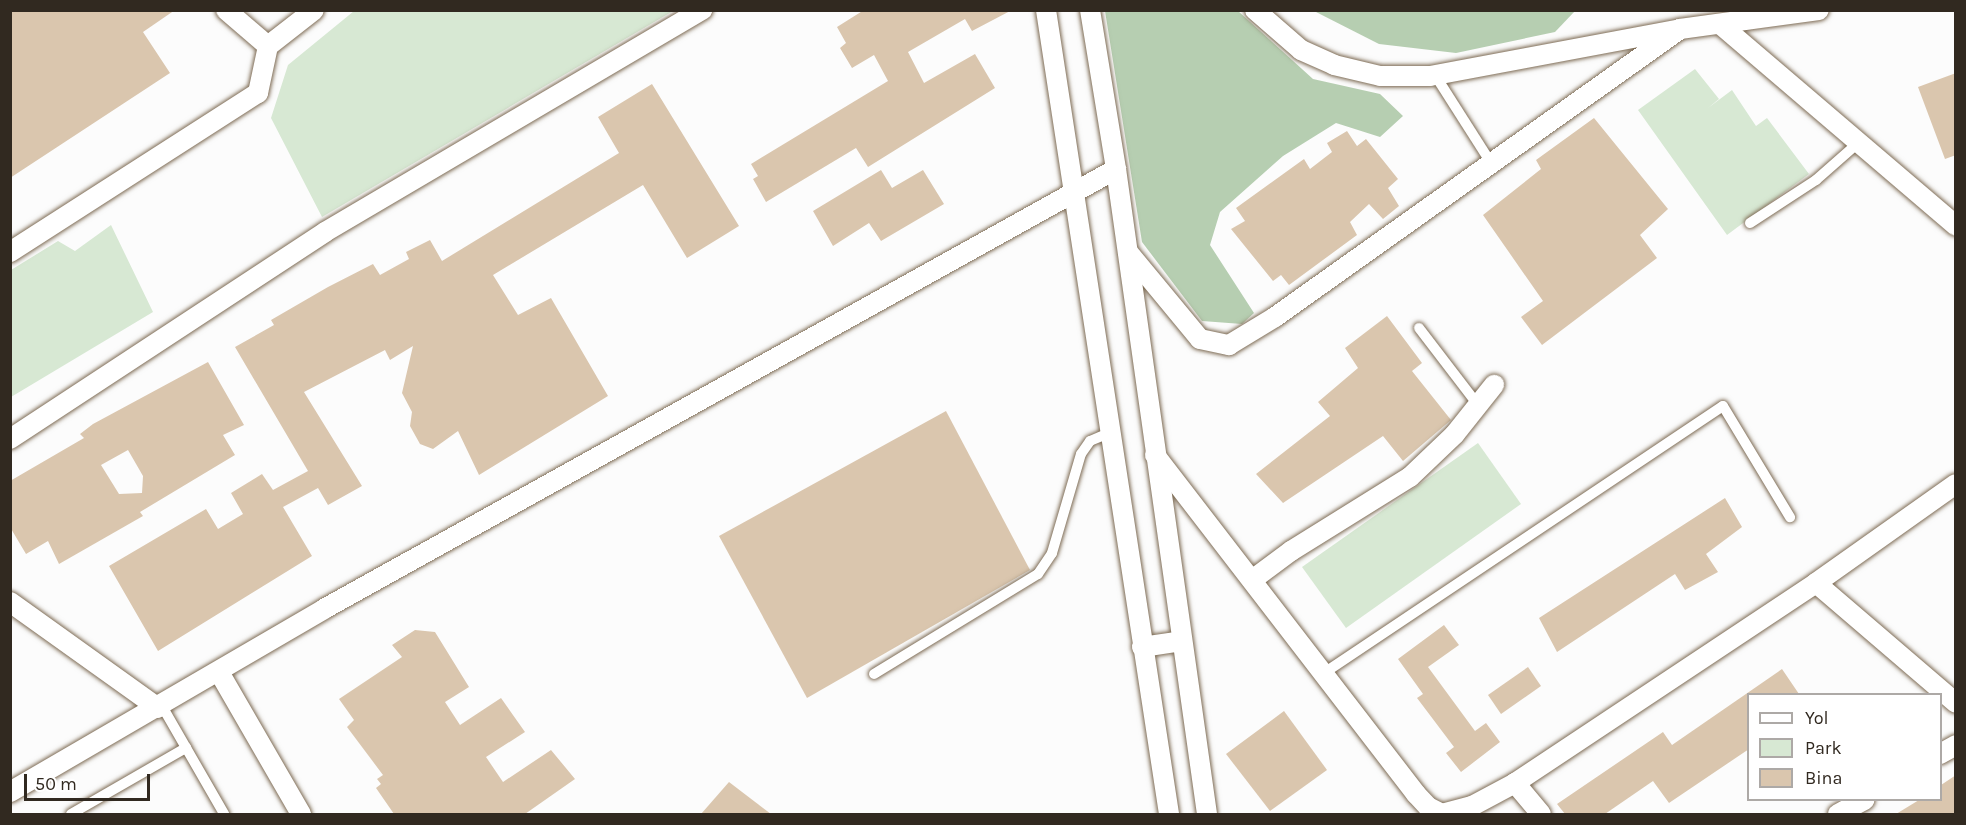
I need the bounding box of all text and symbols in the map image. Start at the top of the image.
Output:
legend [1747,693,1942,801]
text: Yol [1805,707,1829,729]
text: Park [1805,737,1842,759]
scale bar [27,762,153,800]
text: Bina [1805,767,1842,789]
text: 50 m [35,773,77,795]

